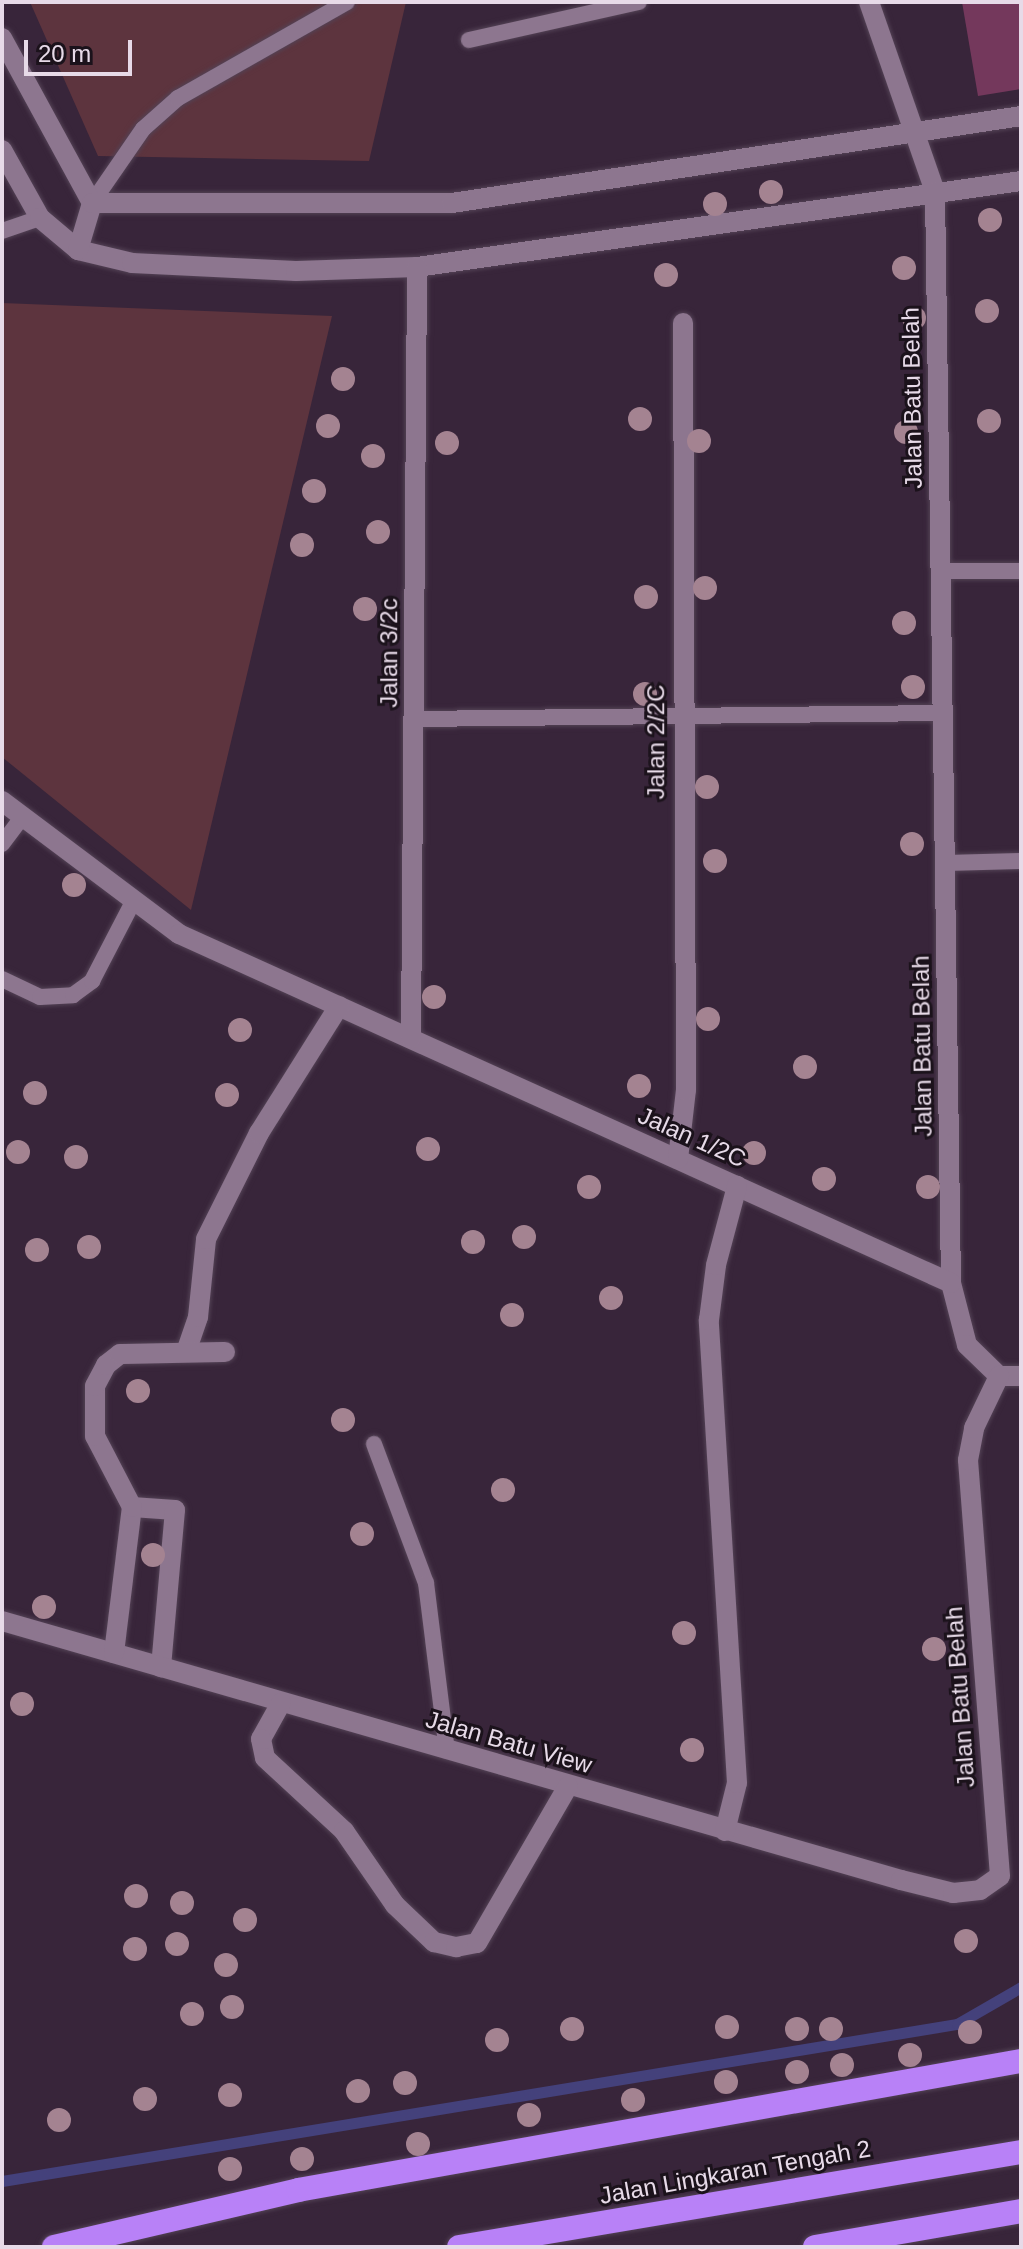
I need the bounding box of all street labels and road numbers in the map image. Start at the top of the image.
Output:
street label: Jalan Batu Belah [896,307,928,489]
street label: Jalan 3/2c [375,598,403,708]
street label: Jalan 2/2C [642,685,670,799]
street label: Jalan Batu Belah [906,955,938,1137]
street label: Jalan 1/2C [634,1101,750,1173]
street label: Jalan Batu Belah [939,1605,981,1789]
street label: Jalan Batu View [423,1704,595,1780]
street label: Jalan Lingkaran Tengah 2 [597,2134,873,2210]

